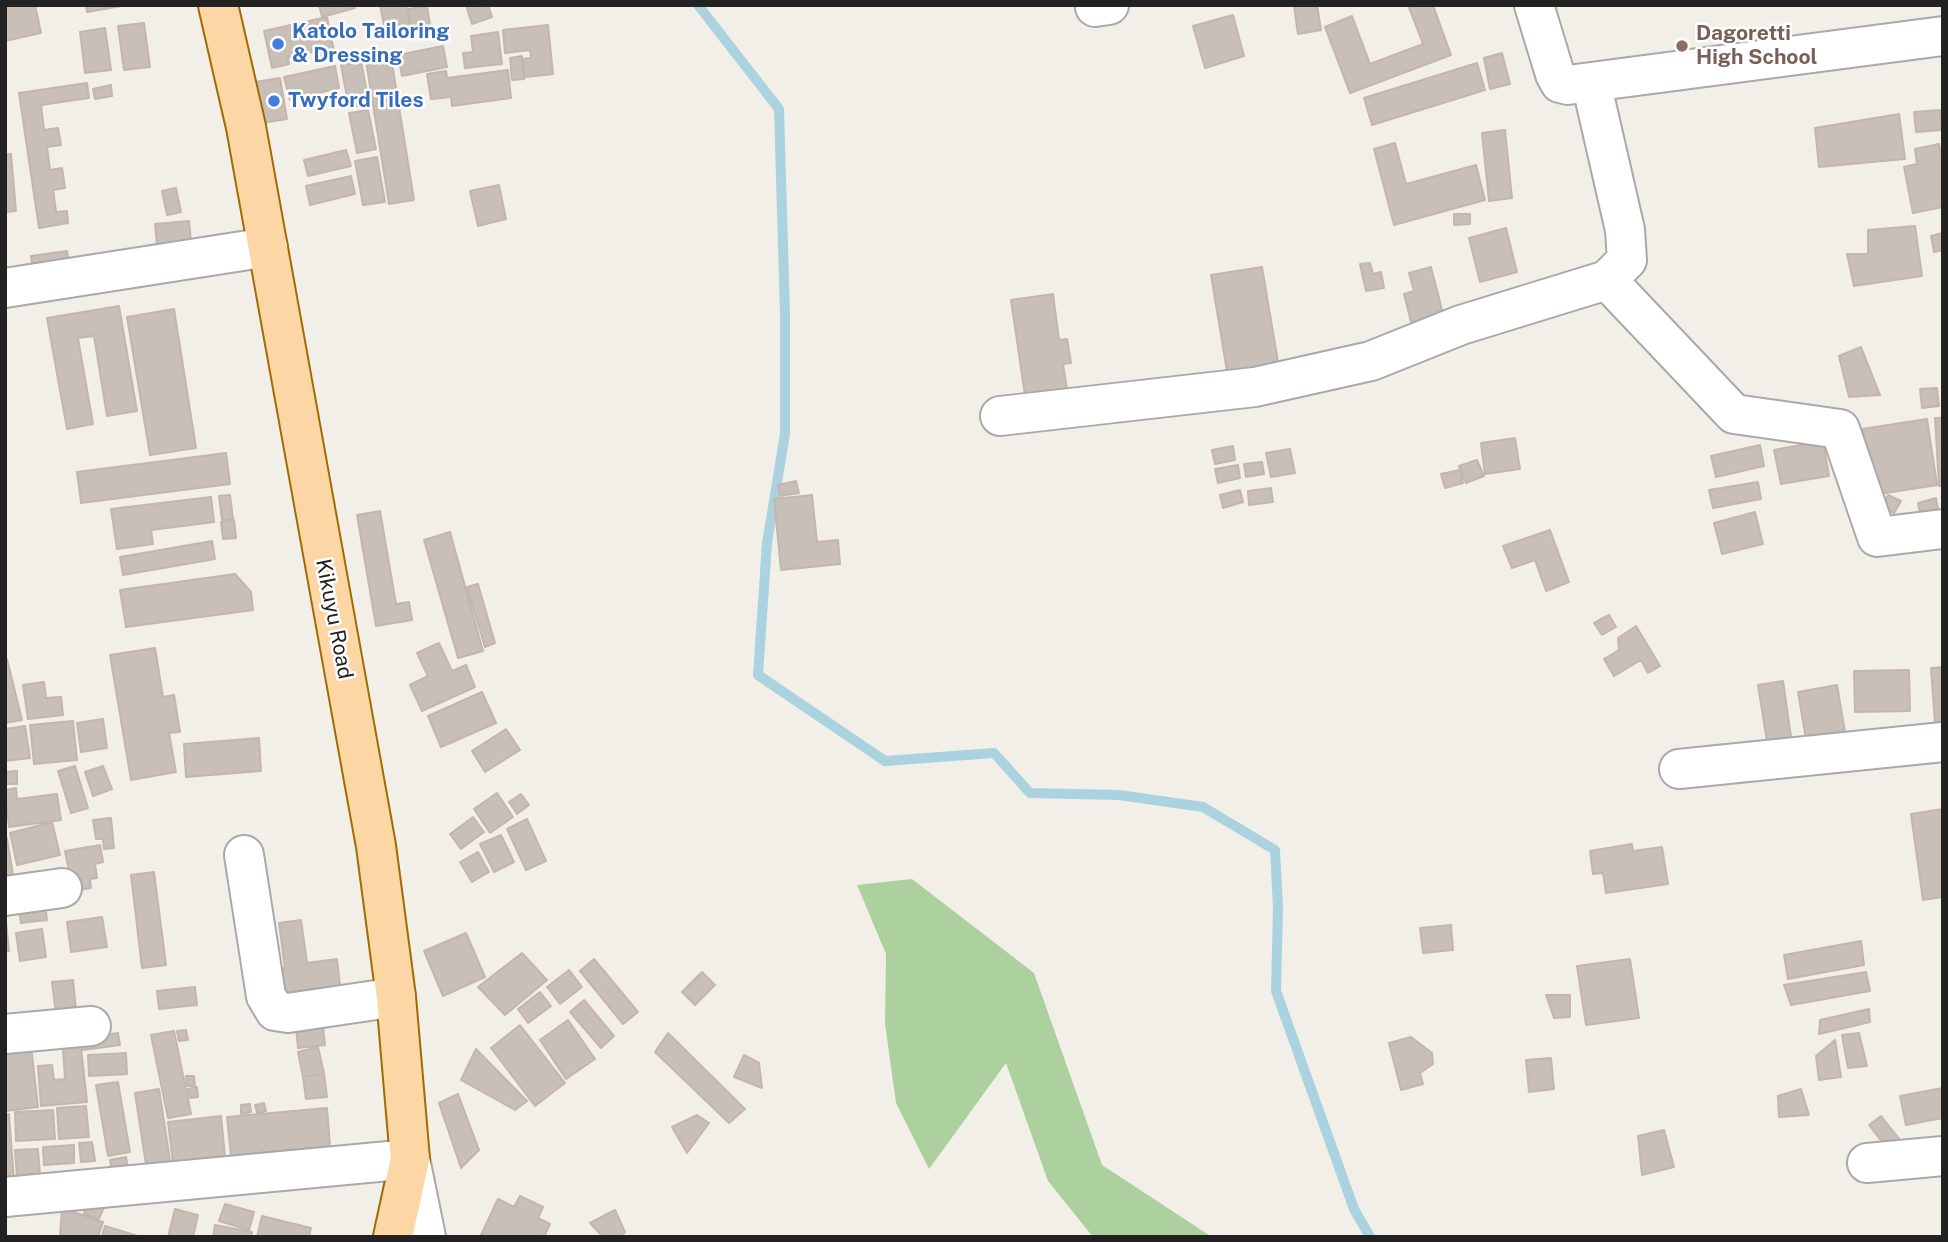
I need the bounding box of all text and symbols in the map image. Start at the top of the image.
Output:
place label: Katolo Tailoring & Dressing [292,19,449,69]
place label: Dagoretti High School [1696,21,1817,71]
marker: Katolo Tailoring & Dressing [270,36,286,52]
marker: Dagoretti High School [1674,38,1690,54]
place label: Twyford Tiles [288,88,423,114]
marker: Twyford Tiles [266,93,282,109]
street label: Kikuyu Road [310,557,358,681]

